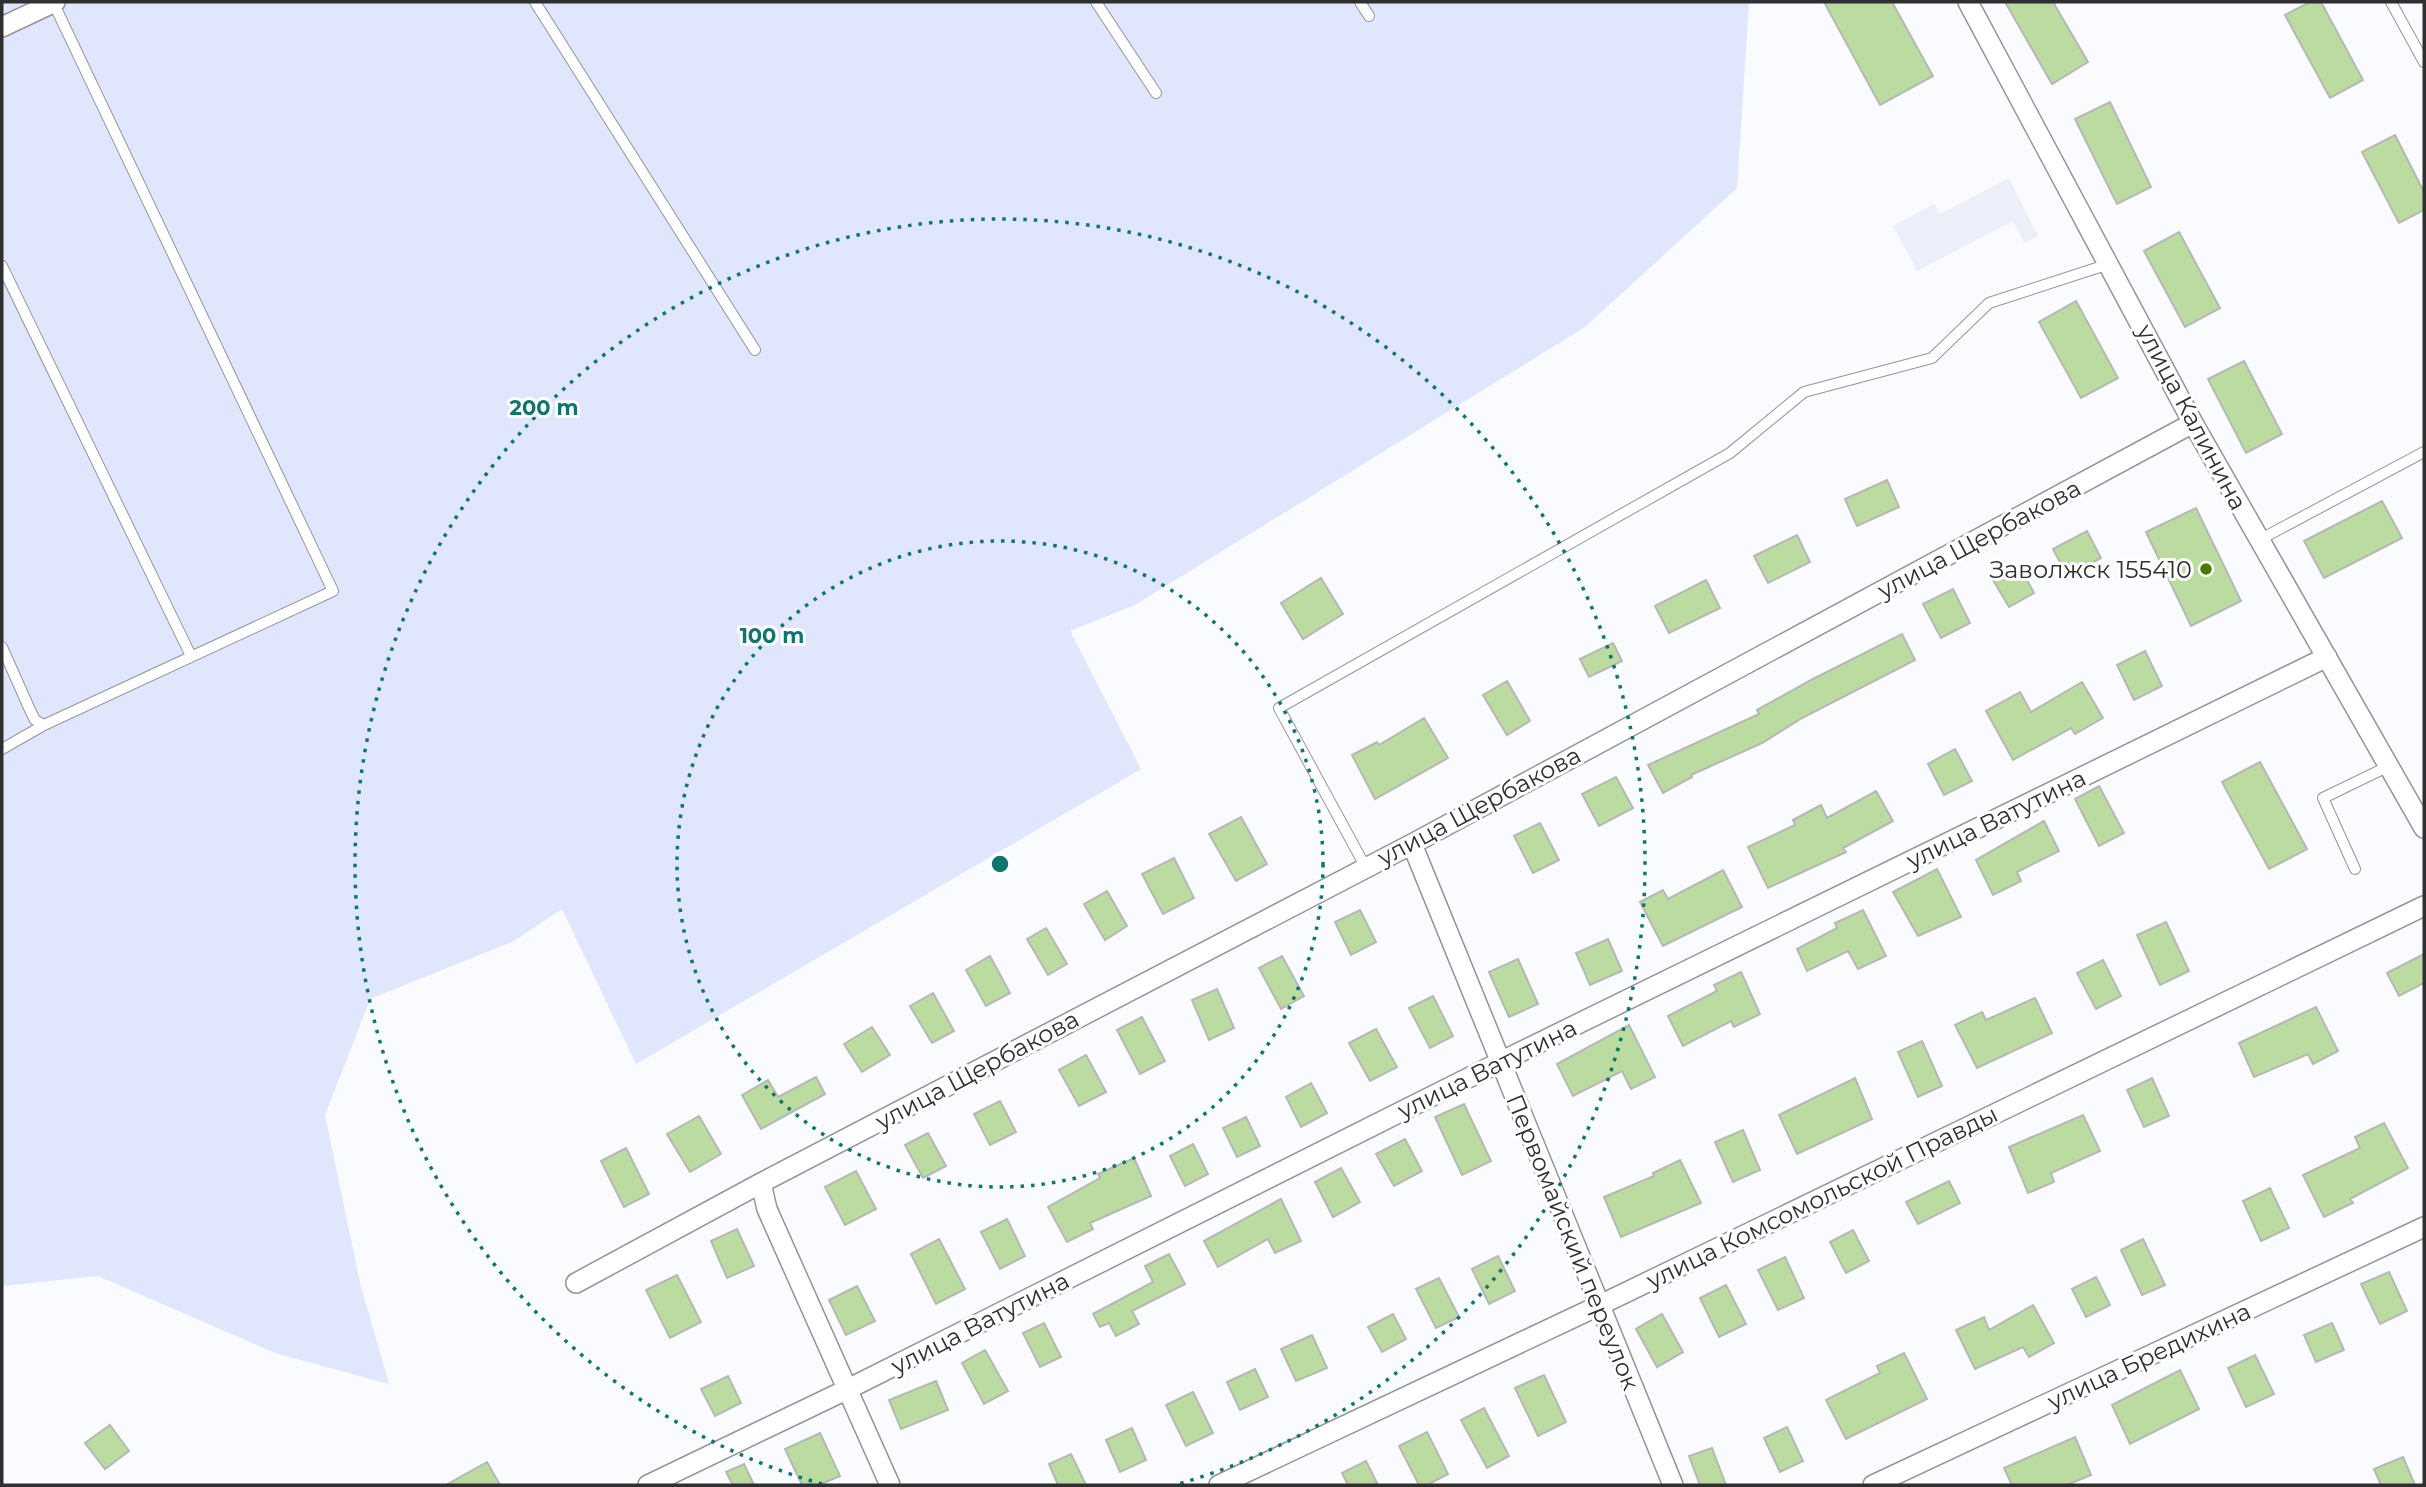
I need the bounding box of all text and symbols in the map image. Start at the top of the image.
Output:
street label: улица Калинина [2130,318,2253,515]
text: 200 m [510,395,578,420]
street label: улица Щербакова [1872,473,2086,605]
place label: Заволжск 155410 [1989,555,2192,584]
marker: Заволжск 155410 [2198,561,2214,577]
text: 100 m [740,623,804,648]
street label: улица Щербакова [1372,740,1586,872]
street label: улица Ватутина [1901,763,2090,875]
centre of rings [988,852,1012,876]
street label: улица Щербакова [870,1004,1084,1136]
street label: улица Ватутина [1392,1013,1581,1125]
street label: Первомайский переулок [1500,1090,1646,1394]
street label: улица Комсомольской Правды [1641,1099,2002,1295]
street label: улица Ватутина [885,1266,1074,1381]
street label: улица Бредихина [2042,1296,2255,1416]

